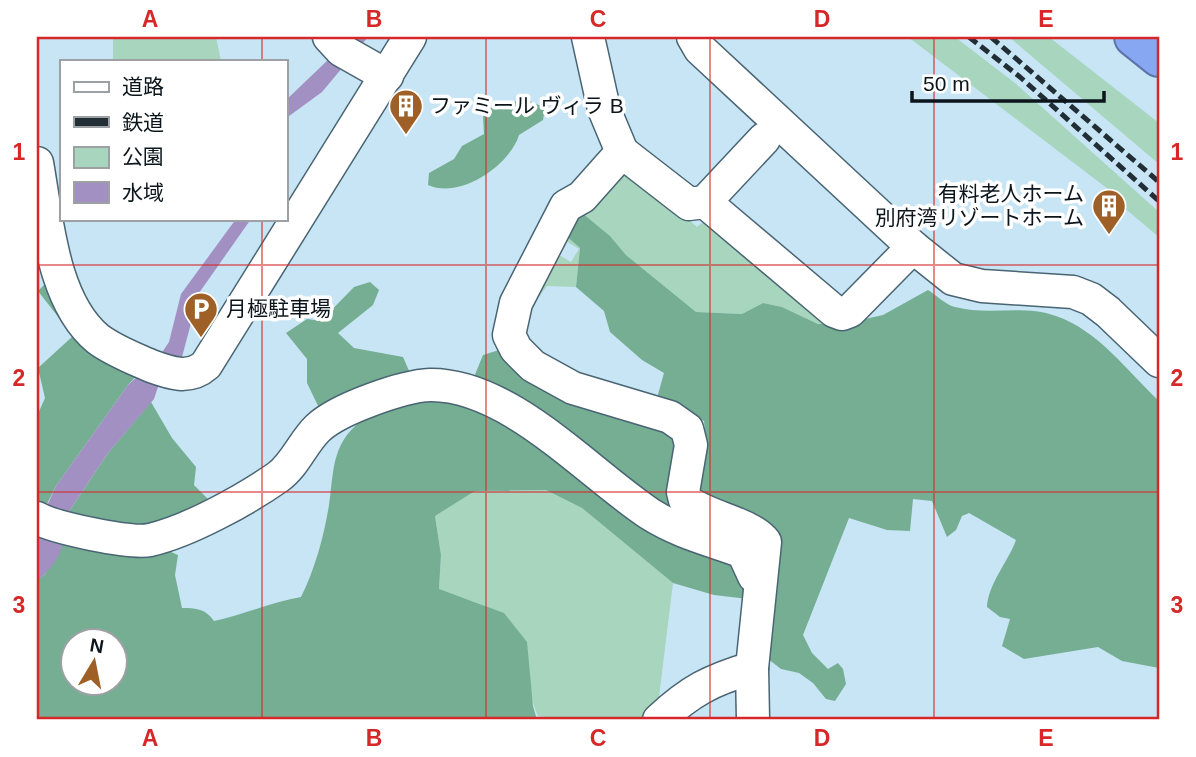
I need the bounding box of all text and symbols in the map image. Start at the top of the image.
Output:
text: A [142,6,158,32]
text: B [366,6,382,32]
text: C [590,6,606,32]
text: D [814,6,830,32]
text: E [1038,6,1054,32]
legend [60,60,287,220]
scale bar [912,60,1105,104]
text: 50 m [923,72,970,95]
text: 道路 [122,75,164,98]
building icon: ファミール ヴィラ B [387,87,425,136]
place label: ファミール ヴィラ B [430,94,624,117]
text: 鉄道 [122,111,164,134]
text: 1 [13,139,26,165]
text: 1 [1171,139,1184,165]
text: 公園 [122,145,164,168]
text: 水域 [122,181,164,204]
place label: 有料老人ホーム 別府湾リゾートホーム [875,182,1084,229]
building icon: 有料老人ホーム 別府湾リゾートホーム [1090,187,1128,236]
parking icon: 月極駐車場 [182,290,220,339]
place label: 月極駐車場 [226,297,331,320]
text: 2 [13,365,25,391]
text: 2 [1171,365,1183,391]
text: 3 [13,592,25,618]
text: 3 [1171,592,1183,618]
north arrow [60,628,130,698]
text: N [88,634,105,657]
text: A [142,725,158,751]
text: B [366,725,382,751]
text: C [590,725,606,751]
text: D [814,725,830,751]
text: E [1038,725,1054,751]

